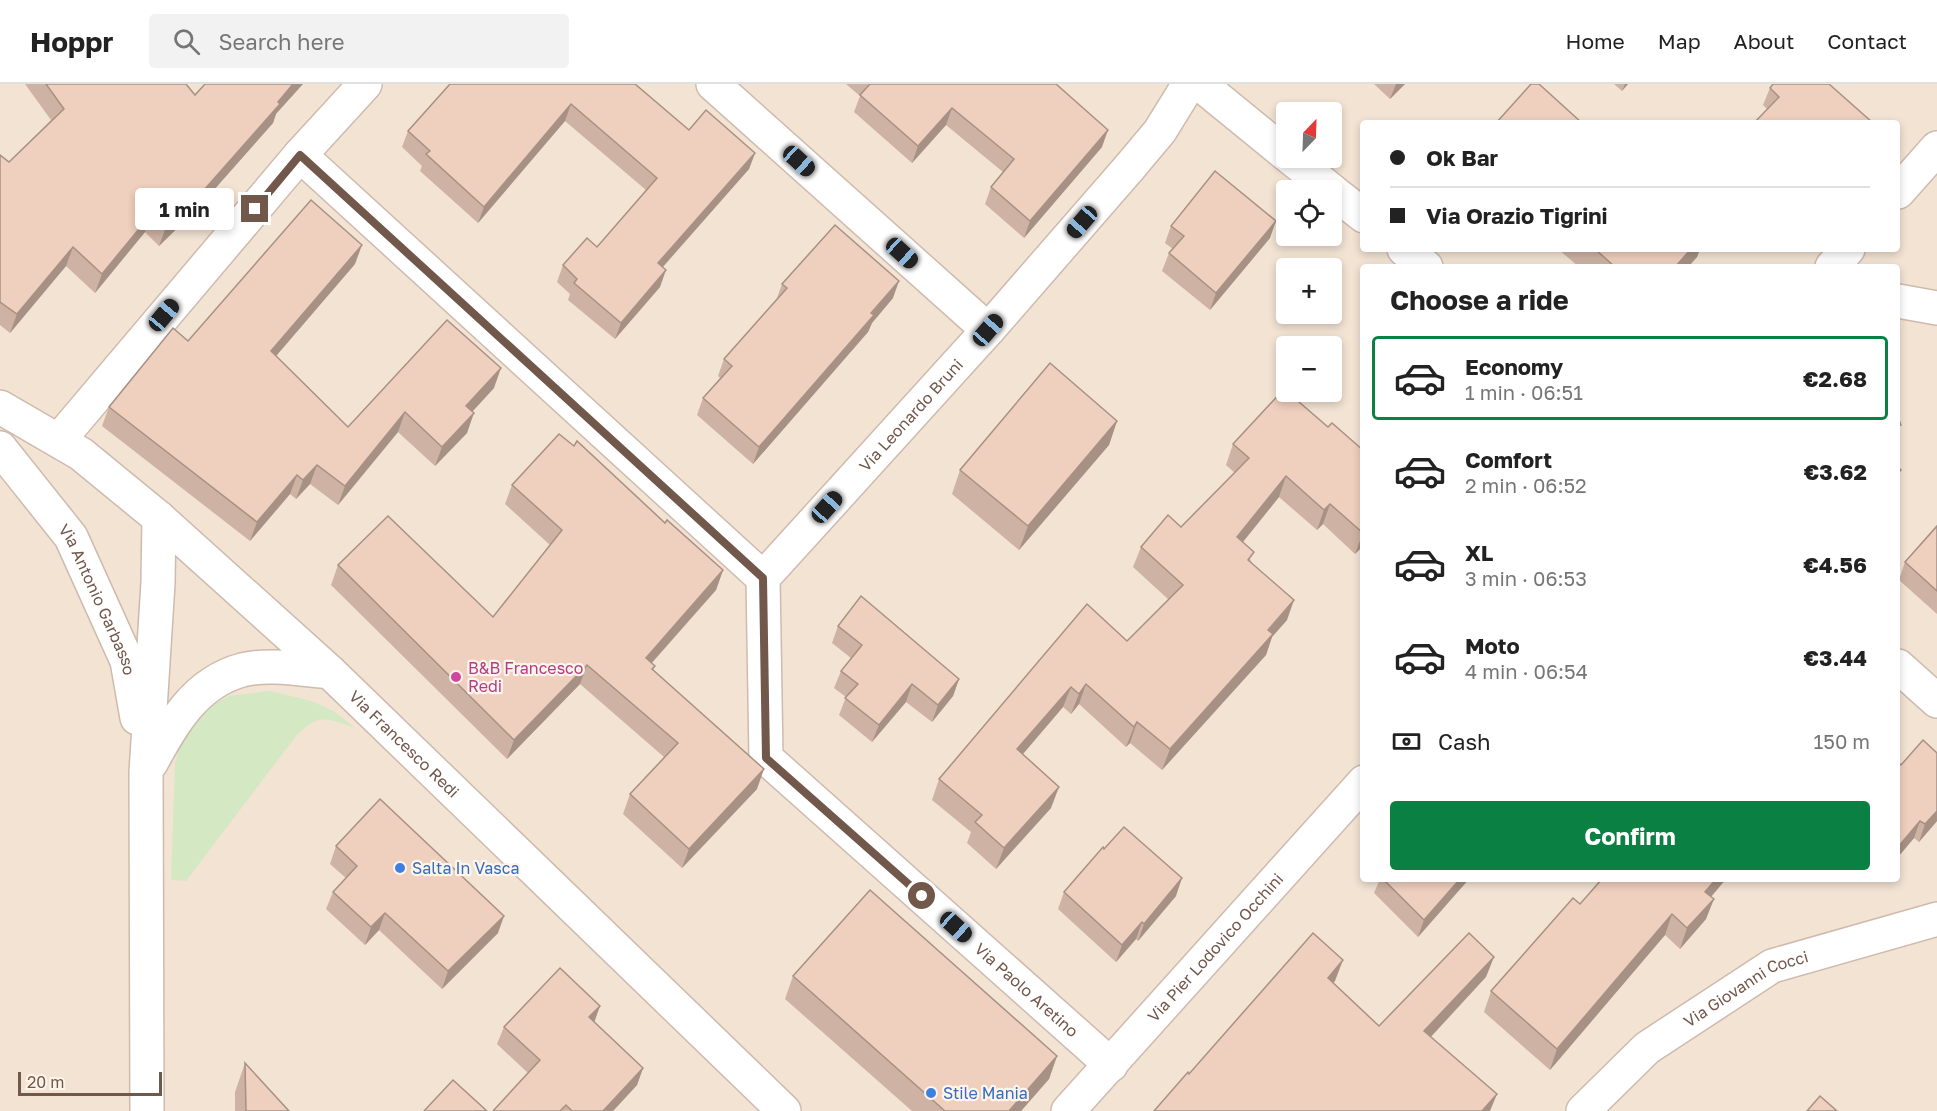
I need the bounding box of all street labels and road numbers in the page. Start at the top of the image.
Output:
street label: Via Leonardo Bruni [855,355,967,476]
street label: Via Antonio Garbasso [54,520,139,677]
street label: Via Francesco Redi [345,686,464,802]
street label: Via Pier Lodovico Occhini [1143,869,1287,1026]
street label: Via Paolo Aretino [971,939,1083,1041]
street label: Via Giovanni Cocci [1680,946,1810,1031]

